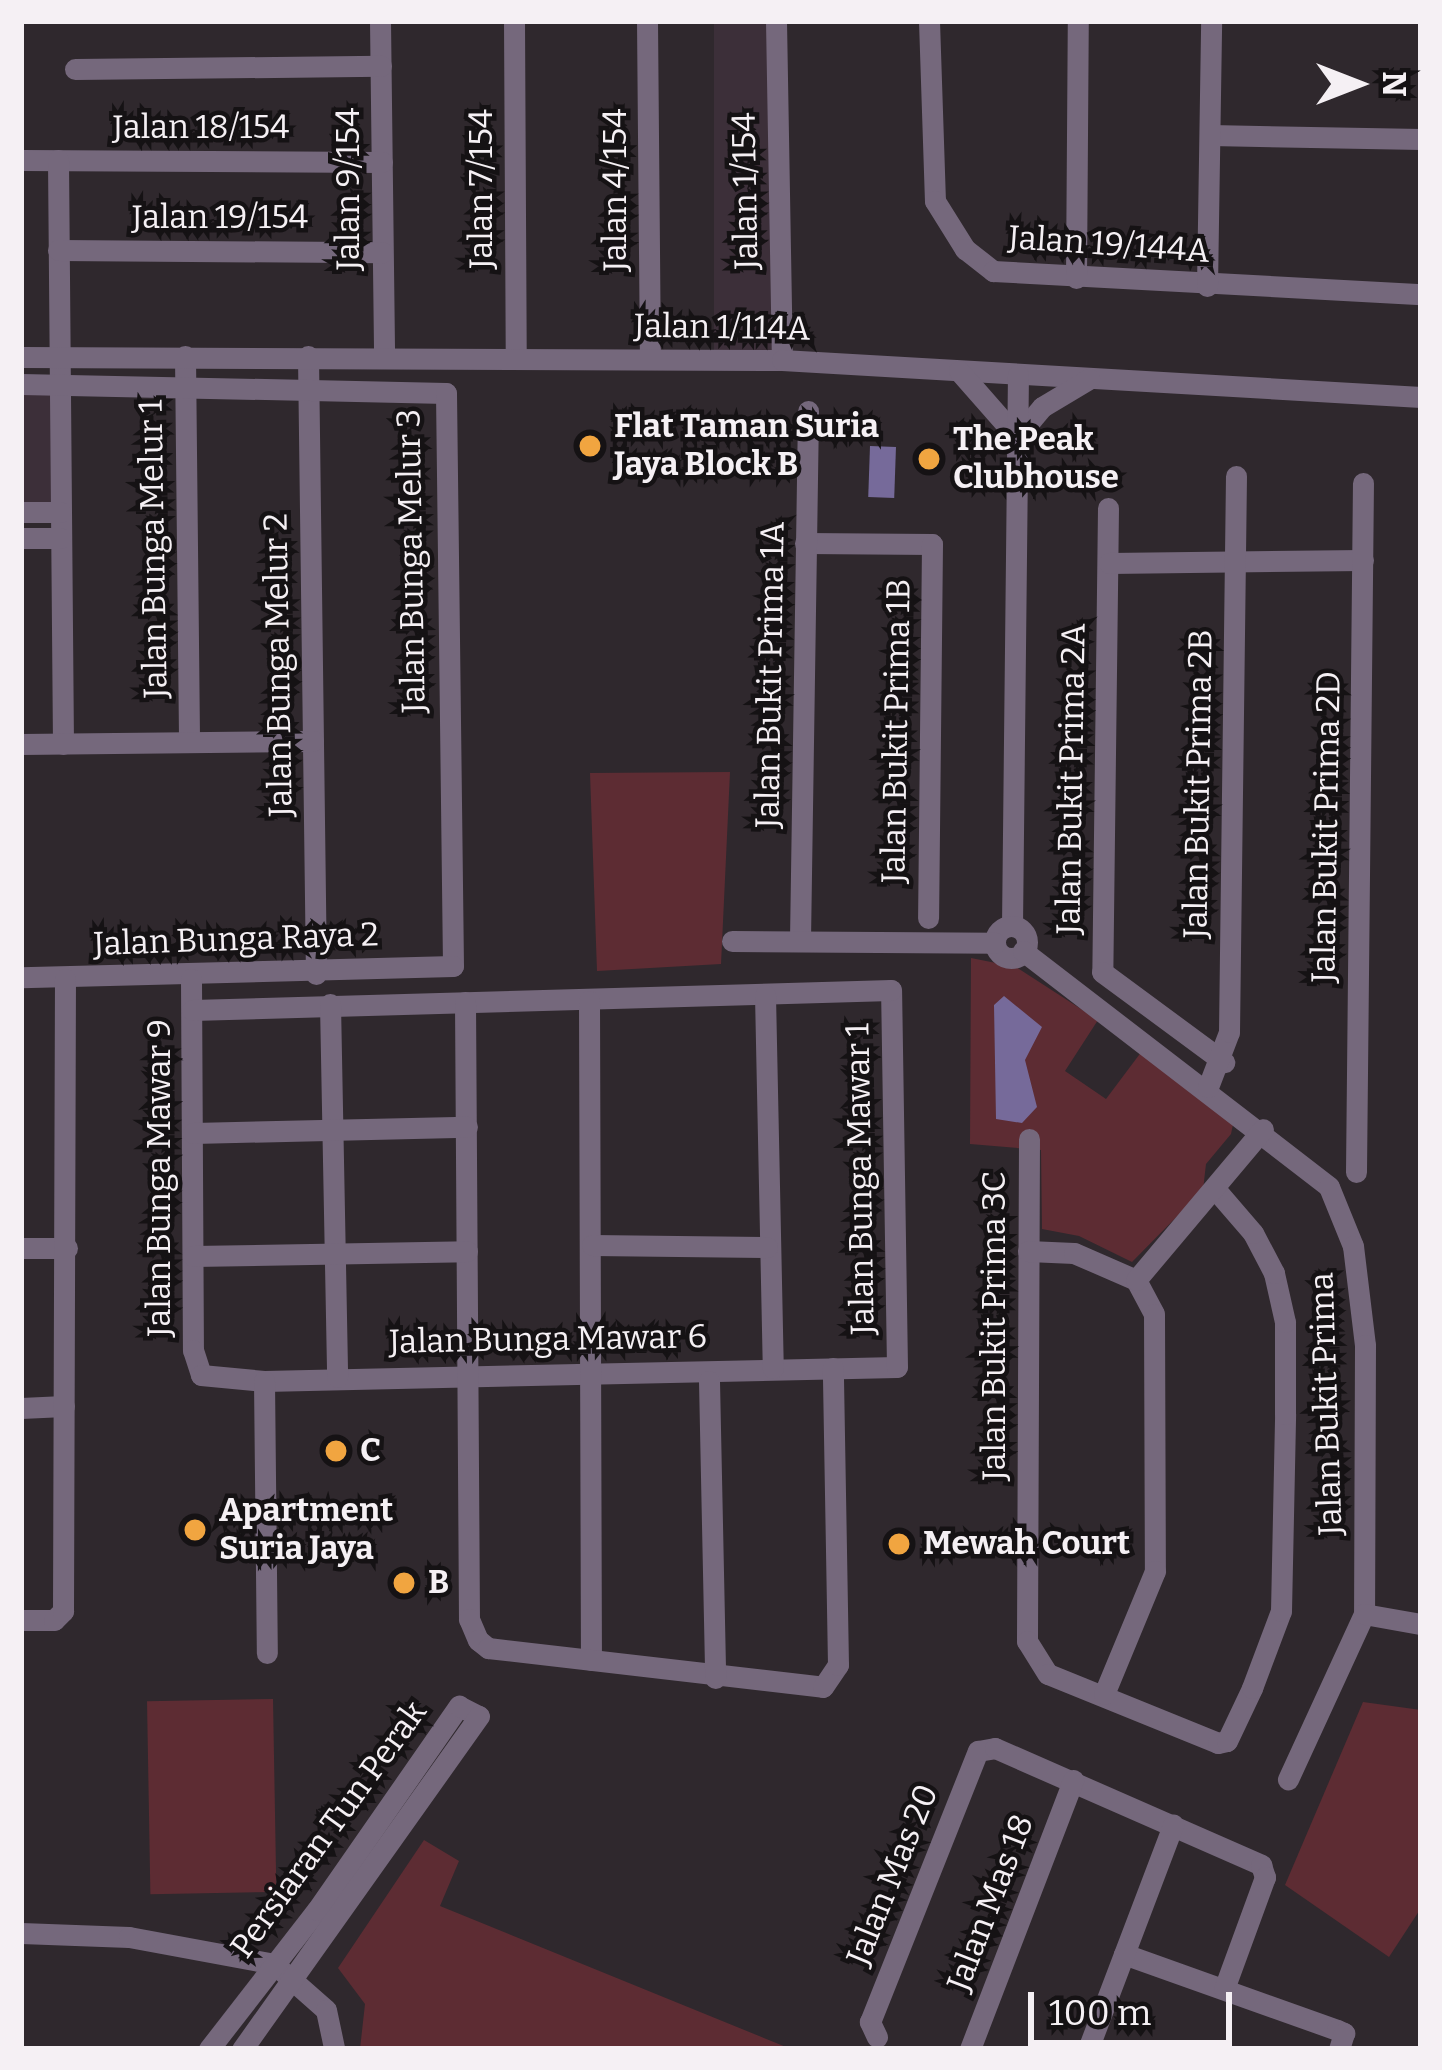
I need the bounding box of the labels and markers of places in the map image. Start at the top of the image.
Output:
place label: Flat Taman Suria Jaya Block B [614,407,879,485]
place label: The Peak Clubhouse [953,420,1119,498]
marker: Flat Taman Suria Jaya Block B [577,433,603,459]
marker: The Peak Clubhouse [916,446,942,472]
place label: C [360,1431,381,1471]
marker: C [323,1438,349,1464]
place label: Apartment Suria Jaya [219,1491,393,1569]
marker: Apartment Suria Jaya [182,1517,208,1543]
place label: Mewah Court [923,1524,1130,1564]
marker: Mewah Court [886,1531,912,1557]
place label: B [428,1563,449,1603]
marker: B [391,1570,417,1596]

